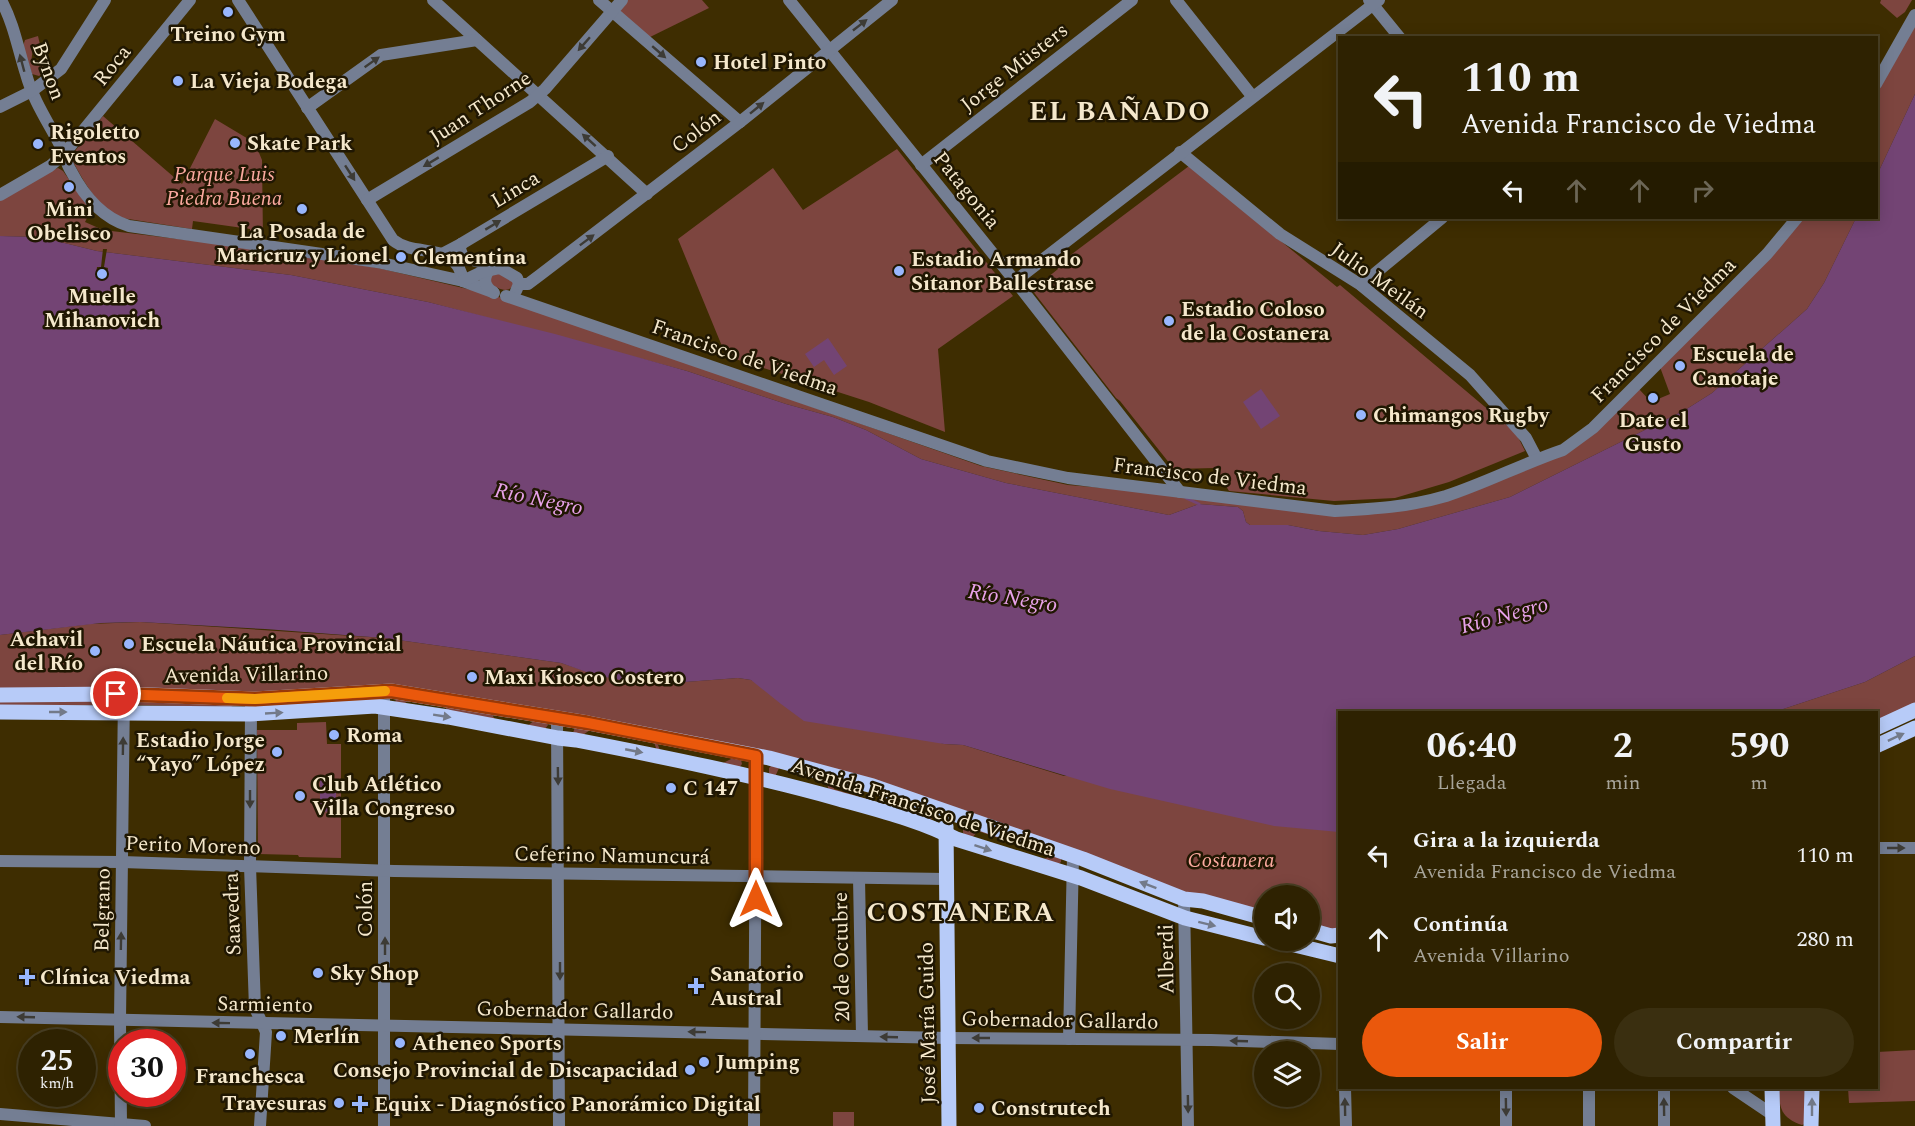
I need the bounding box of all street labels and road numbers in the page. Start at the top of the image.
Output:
street label: Jorge Müsters [954,15,1076,120]
street label: Roca [86,37,140,93]
street label: Bynon [23,38,73,105]
street label: Juan Thorne [423,63,538,153]
street label: Colón [665,102,729,162]
street label: Patagonia [925,145,1008,237]
street label: Linca [485,162,547,217]
street label: Julio Meilán [1324,234,1435,327]
street label: Francisco de Viedma [1583,250,1744,411]
street label: Francisco de Viedma [647,311,843,405]
street label: Francisco de Viedma [1111,449,1309,505]
street label: Avenida Villarino [164,658,328,692]
street label: Avenida Francisco de Viedma [786,750,1060,866]
street label: Perito Moreno [125,828,261,864]
street label: Ceferino Namuncurá [514,838,711,874]
street label: Belgrano [86,868,120,952]
street label: Saavedra [216,871,250,956]
street label: Colón [350,881,382,937]
street label: 20 de Octubre [825,892,859,1022]
street label: Alberdi [1150,924,1184,994]
street label: José María Guido [911,942,945,1104]
street label: Sarmiento [217,988,313,1022]
street label: Gobernador Gallardo [476,993,674,1029]
street label: Gobernador Gallardo [961,1003,1159,1039]

